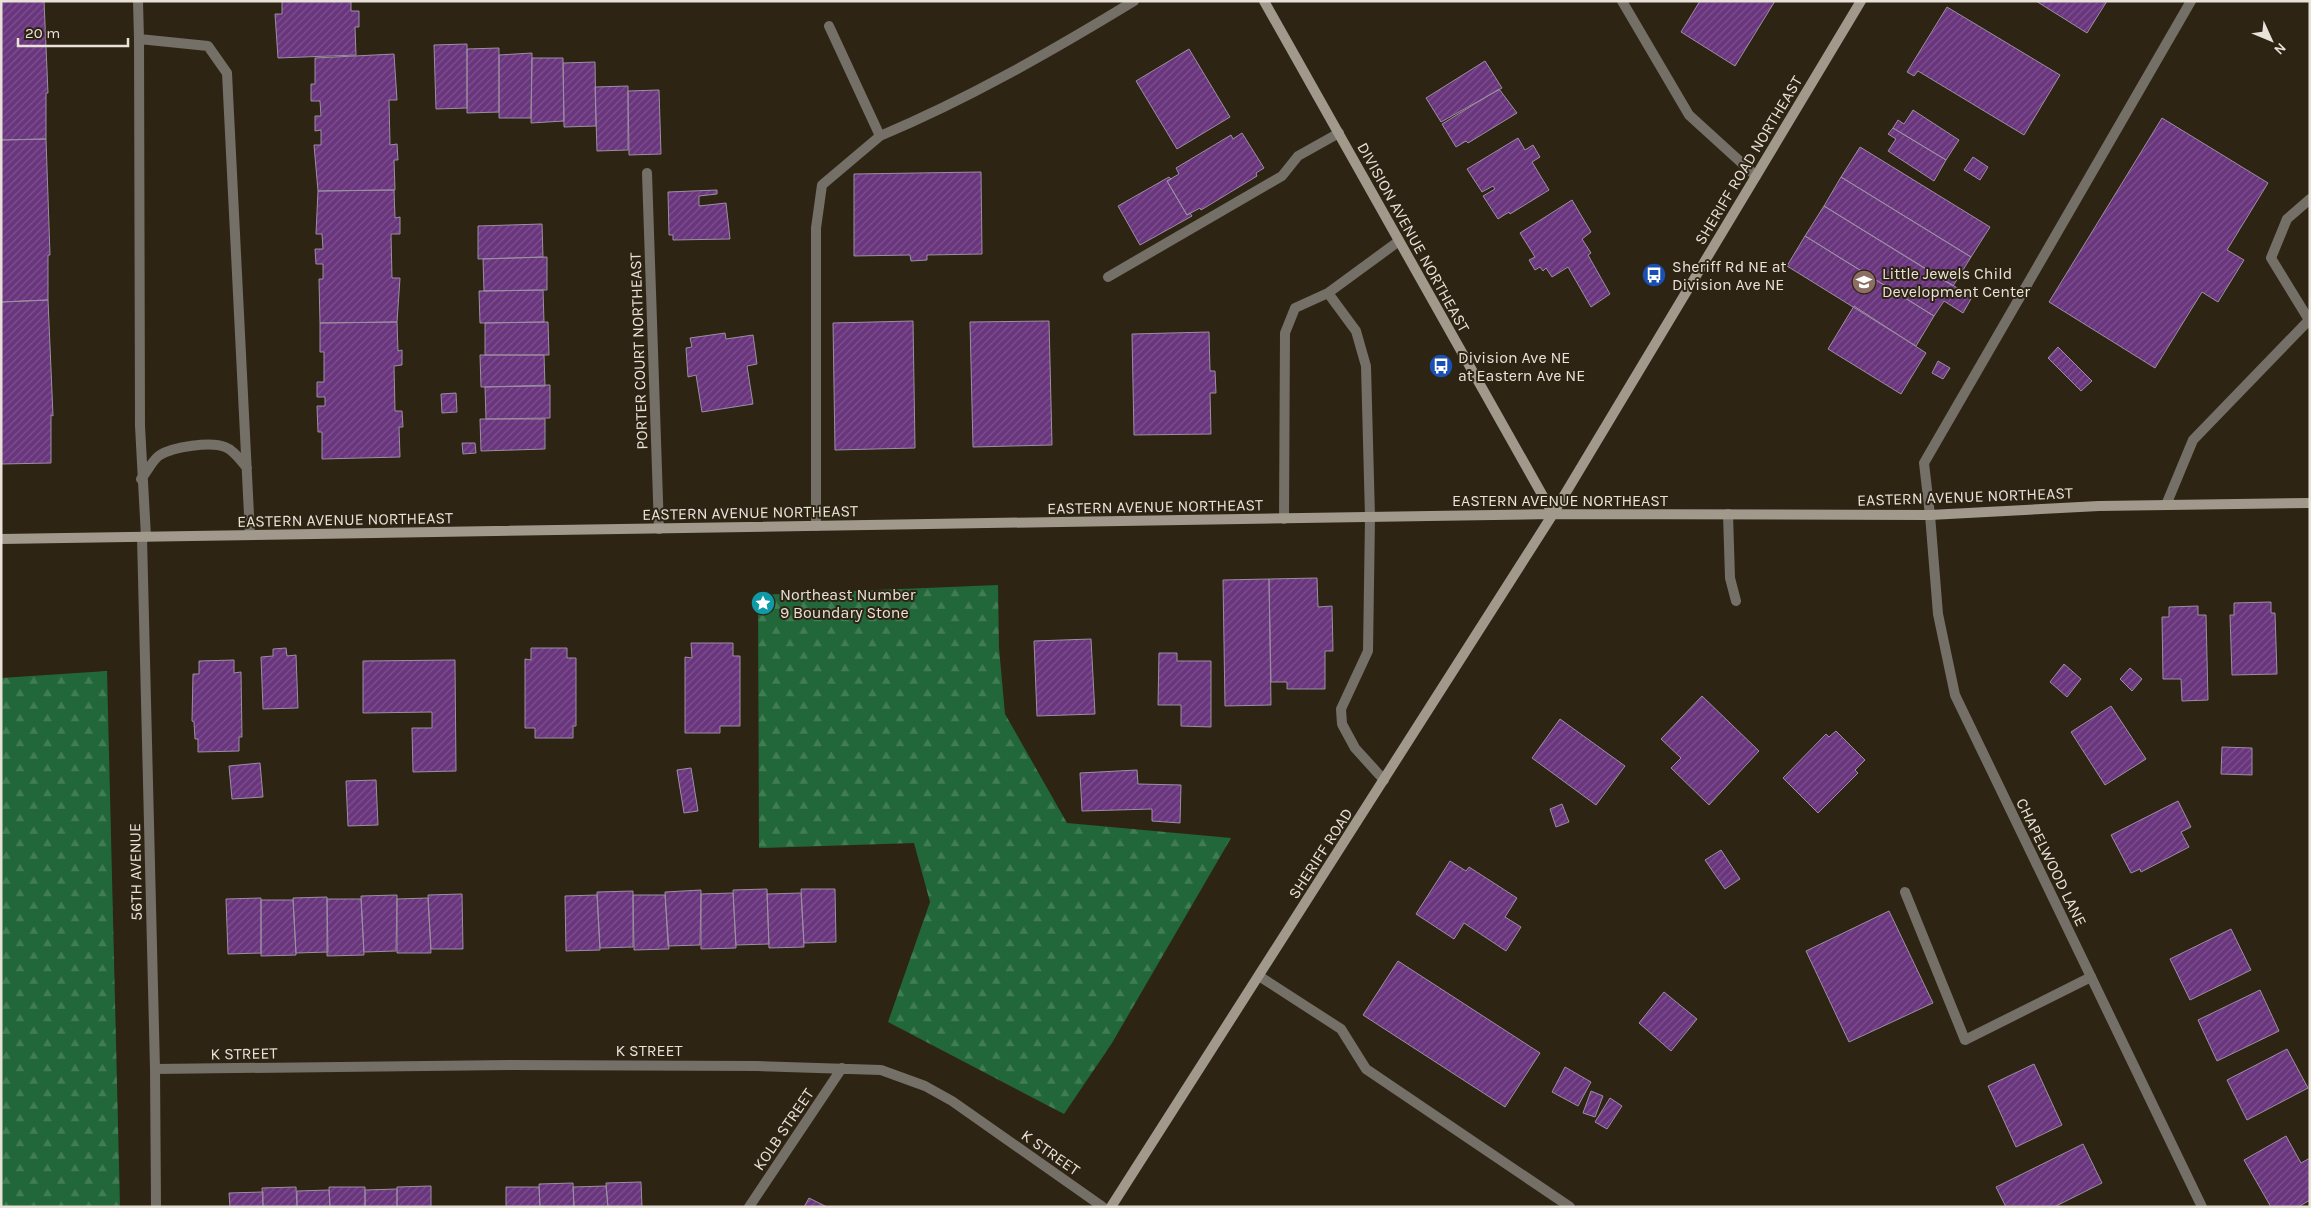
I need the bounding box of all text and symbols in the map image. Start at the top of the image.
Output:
scale bar [18,15,128,47]
north arrow [2246,15,2296,65]
text: 20 m [25,24,60,42]
text: N [2270,39,2290,58]
street label: SHERIFF ROAD NORTHEAST [1690,72,1806,248]
street label: DIVISION AVENUE NORTHEAST [1353,139,1474,336]
street label: PORTER COURT NORTHEAST [626,252,651,450]
place label: Sheriff Rd NE at Division Ave NE [1672,257,1787,294]
bus stop icon: Sheriff Rd NE at Division Ave NE [1641,262,1667,288]
place label: Little Jewels Child Development Center [1882,264,2030,301]
school or university icon: Little Jewels Child Development Center [1851,269,1877,295]
place label: Division Ave NE at Eastern Ave NE [1458,348,1585,385]
bus stop icon: Division Ave NE at Eastern Ave NE [1428,353,1454,379]
street label: EASTERN AVENUE NORTHEAST [1857,483,2073,510]
street label: EASTERN AVENUE NORTHEAST [1452,491,1668,510]
street label: EASTERN AVENUE NORTHEAST [1047,495,1263,518]
street label: EASTERN AVENUE NORTHEAST [642,501,858,524]
street label: EASTERN AVENUE NORTHEAST [237,508,453,531]
place label: Northeast Number 9 Boundary Stone [780,585,916,622]
place icon: Northeast Number 9 Boundary Stone [750,590,776,616]
street label: CHAPELWOOD LANE [2012,795,2091,929]
street label: SHERIFF ROAD [1284,804,1357,902]
street label: 56TH AVENUE [125,823,146,921]
street label: K STREET [616,1041,683,1060]
street label: K STREET [210,1043,278,1064]
street label: KOLB STREET [749,1085,818,1174]
street label: K STREET [1018,1125,1084,1179]

